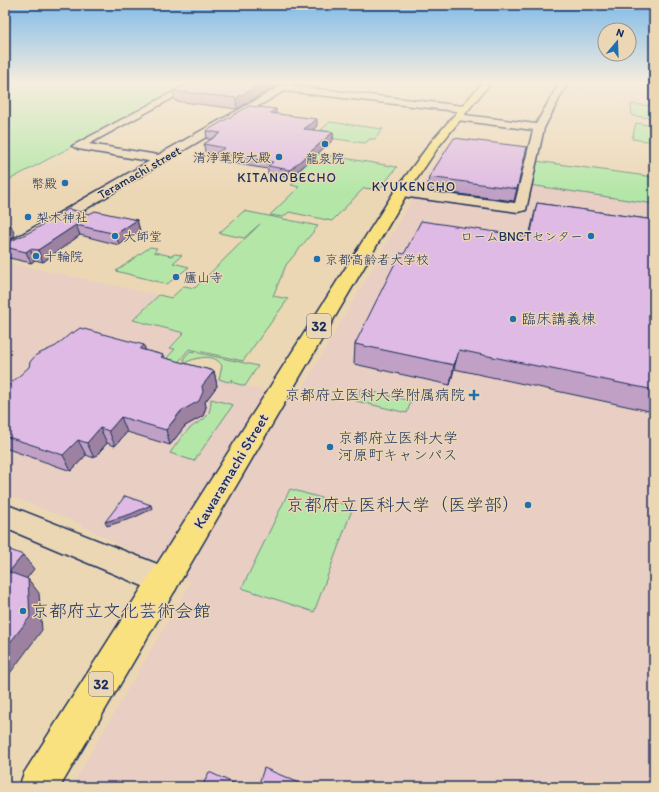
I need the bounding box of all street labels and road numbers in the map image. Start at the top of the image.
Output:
street label: Teramachi street [95,143,184,202]
road number: 32 [307,314,331,338]
street label: Kawaramachi Street [190,410,273,532]
road number: 32 [89,672,113,696]

